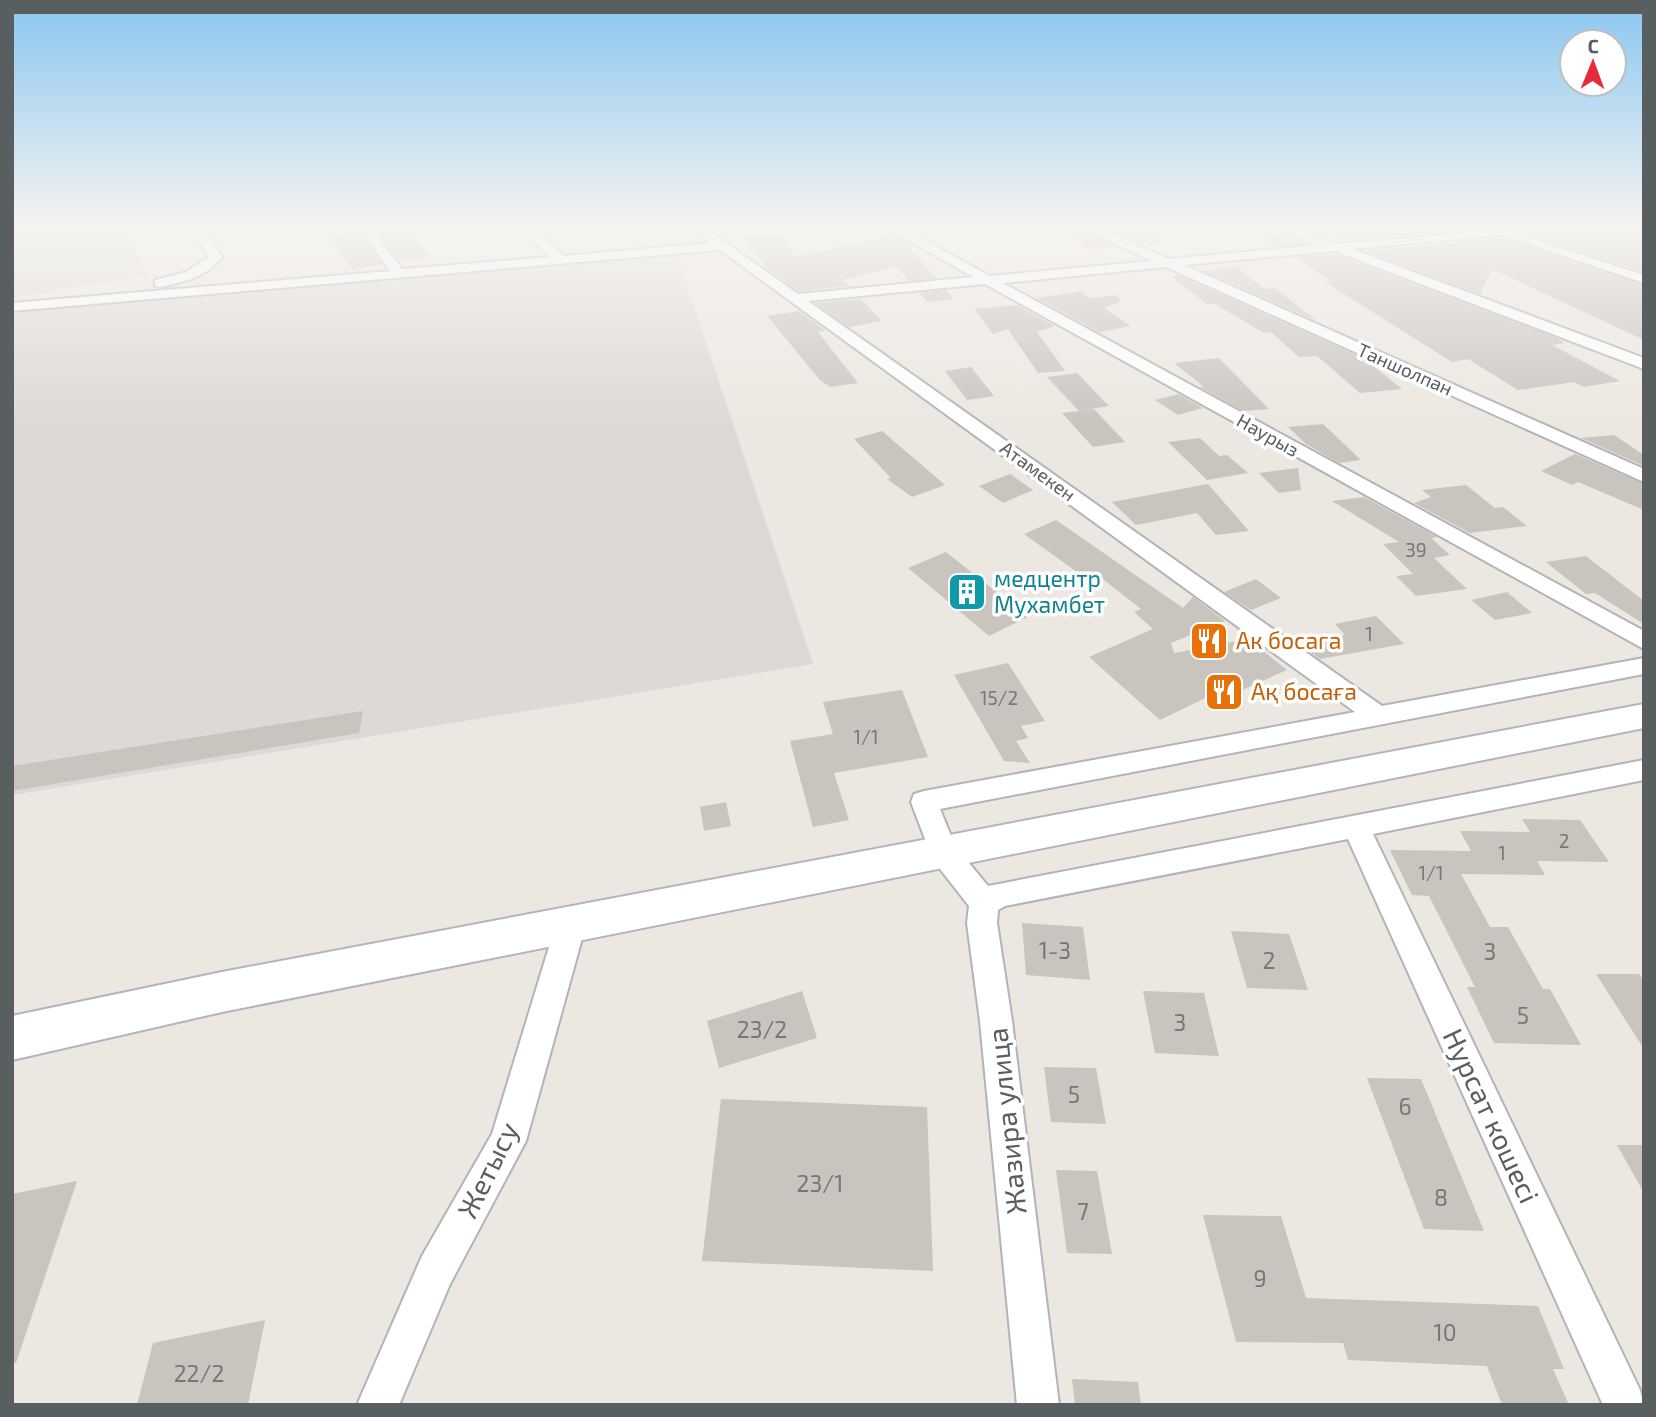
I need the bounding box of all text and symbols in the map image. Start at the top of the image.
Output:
north arrow [1558,28,1628,98]
text: С [1588,34,1599,57]
street label: Таншолпан [1354,337,1456,400]
street label: Наурыз [1233,408,1303,462]
street label: Атамекен [996,436,1080,506]
house number: 39 [1405,538,1427,561]
place label: медцентр Мухамбет [994,564,1105,619]
building icon: медцентр Мухамбет [946,571,988,613]
restaurant icon: Ак босага [1188,620,1230,662]
house number: 1 [1365,622,1373,645]
place label: Ак босага [1236,626,1341,654]
restaurant icon: Ақ босаға [1203,671,1245,713]
place label: Ақ босаға [1251,677,1357,705]
house number: 15/2 [980,686,1018,709]
house number: 1/1 [854,725,878,748]
house number: 2 [1559,829,1569,852]
house number: 1 [1498,841,1506,864]
house number: 1/1 [1419,861,1443,884]
house number: 1-3 [1039,936,1071,964]
house number: 3 [1484,937,1496,965]
house number: 2 [1263,946,1275,974]
house number: 5 [1517,1001,1529,1029]
house number: 3 [1174,1008,1186,1036]
house number: 23/2 [737,1015,787,1043]
street label: Нурсат кошесi [1437,1023,1547,1208]
street label: Жазира улица [979,1026,1033,1216]
house number: 5 [1068,1080,1080,1108]
house number: 6 [1398,1092,1412,1120]
street label: Жетысу [449,1116,525,1223]
house number: 23/1 [797,1169,843,1197]
house number: 8 [1434,1183,1448,1211]
house number: 7 [1077,1197,1089,1225]
house number: 9 [1253,1264,1267,1292]
house number: 10 [1433,1318,1457,1346]
house number: 22/2 [174,1359,224,1387]

